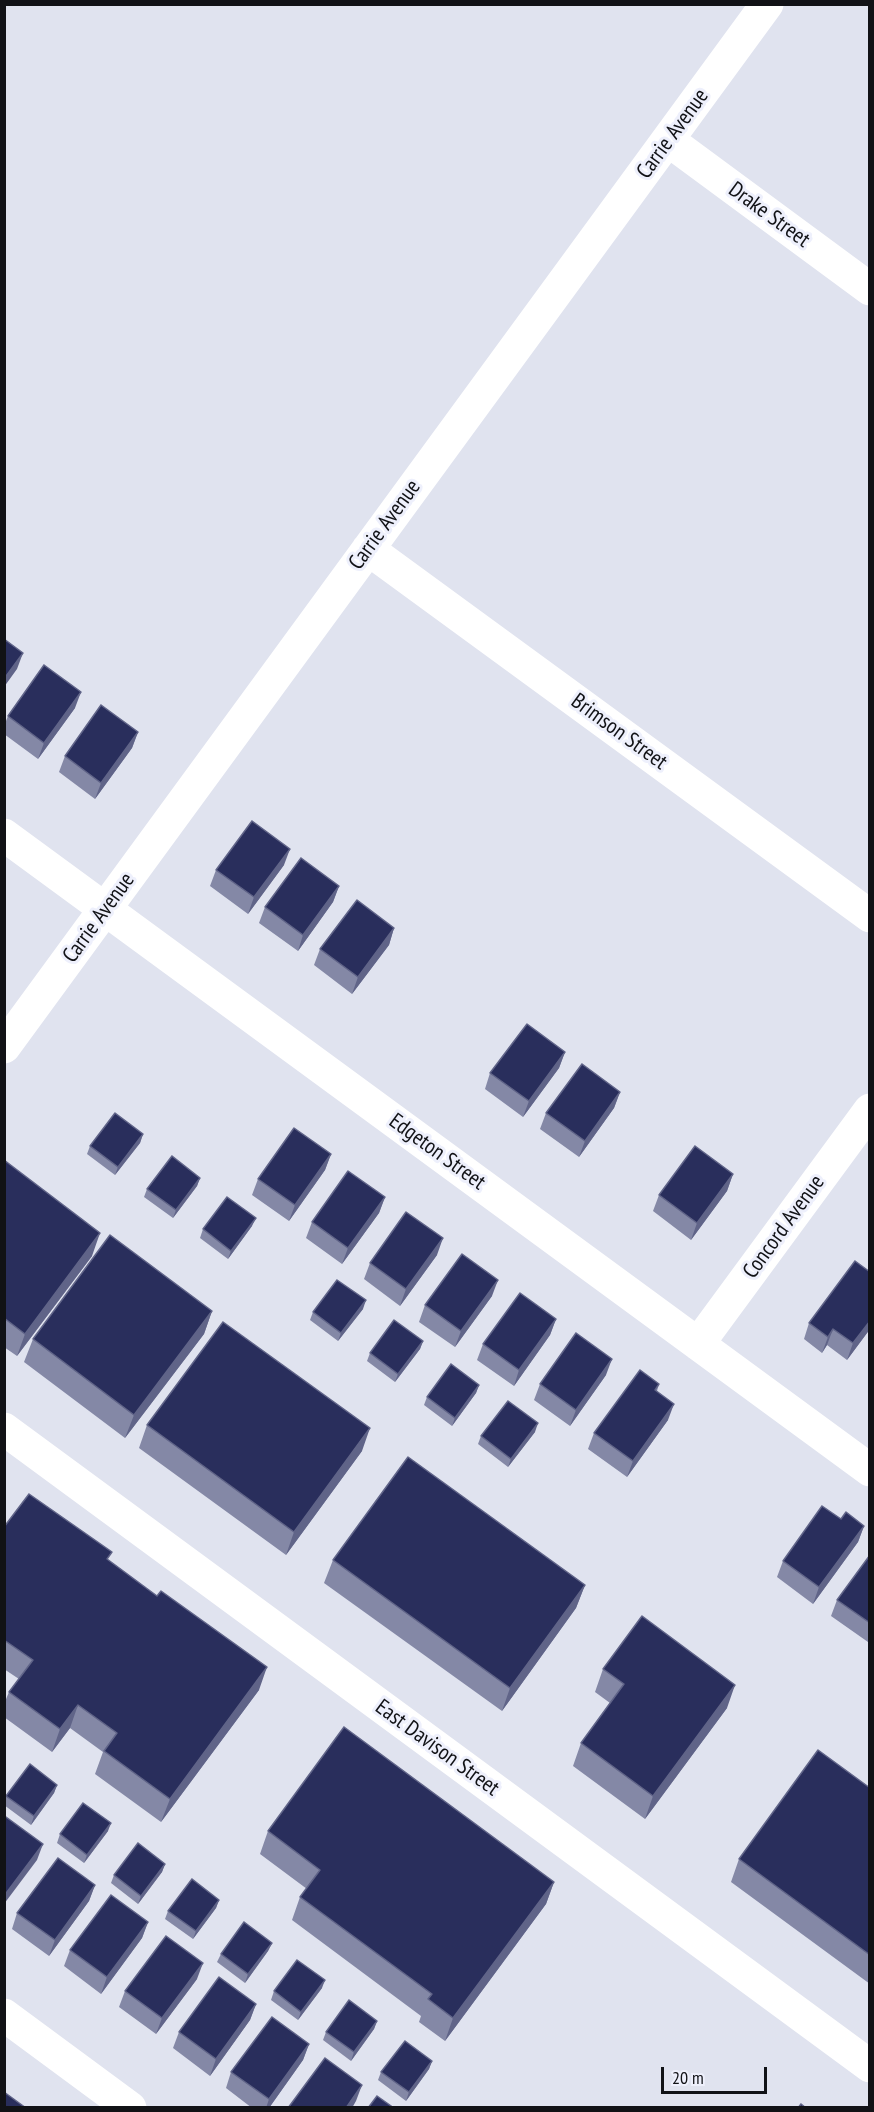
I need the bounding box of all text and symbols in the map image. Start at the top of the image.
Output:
street label: Carrie Avenue [632,84,714,184]
street label: Drake Street [723,177,815,253]
street label: Carrie Avenue [344,475,426,575]
street label: Brimson Street [566,688,672,776]
street label: Carrie Avenue [58,868,140,968]
street label: Edgeton Street [384,1108,490,1196]
street label: Concord Avenue [738,1170,830,1284]
street label: East Davison Street [370,1694,504,1802]
scale bar [664,2055,770,2093]
text: 20 m [672,2066,704,2089]

